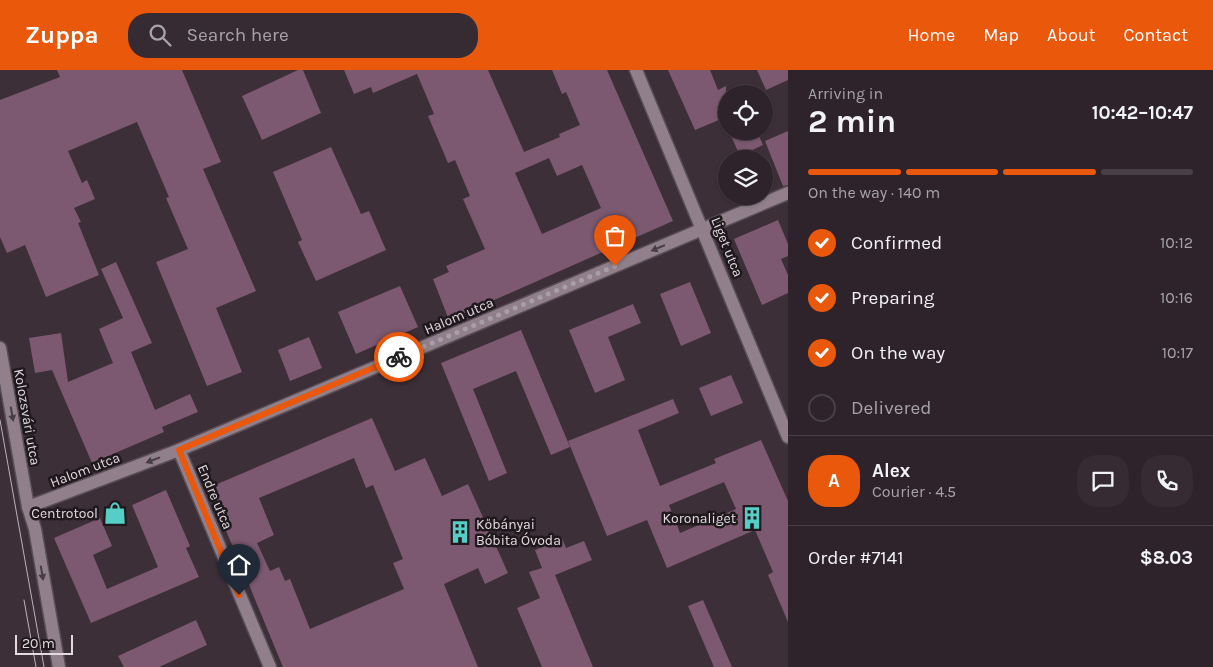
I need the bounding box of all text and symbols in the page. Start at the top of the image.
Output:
search box [128,13,478,58]
text: Zuppa [25,21,98,49]
icon: search [146,21,174,49]
text: Search here [186,24,289,46]
text: Home [907,24,955,46]
text: Map [983,24,1019,46]
text: About [1047,24,1096,46]
text: Contact [1124,24,1188,46]
text: Arriving in [808,84,883,103]
map controls [718,85,773,205]
button: locate [718,85,773,140]
text: 10:42–10:47 [1092,102,1193,124]
text: 2 min [808,103,896,140]
button: layers [718,150,773,205]
text: On the way · 140 m [808,183,940,202]
pin [594,215,636,266]
street label: Liget utca [707,215,747,279]
icon: bag [601,222,629,250]
icon: check [808,229,836,257]
text: Confirmed [851,232,942,254]
text: 10:12 [1160,233,1193,252]
one-way arrow [651,244,665,252]
icon: check [808,284,836,312]
text: Preparing [851,287,934,309]
text: 10:16 [1160,288,1193,307]
street label: Halom utca [422,294,496,338]
courier [374,332,424,382]
icon: check [808,339,836,367]
text: On the way [851,342,945,364]
icon: bike [385,343,413,371]
text: 10:17 [1162,343,1193,362]
street label: Kolozsvári utca [10,367,44,467]
text: Delivered [851,397,931,419]
one-way arrow [8,406,16,422]
street label: Halom utca [48,449,122,491]
button: chat [1077,455,1129,507]
button: phone [1141,455,1193,507]
one-way arrow [146,457,161,464]
text: Alex [872,460,910,482]
street label: Endre utca [194,462,236,532]
text: A [828,470,840,492]
text: Courier · 4.5 [872,482,956,501]
shop icon: Centrotool [102,500,128,526]
place label: Centrotool [31,505,98,522]
building icon: Koronaliget [739,505,765,531]
place label: Koronaliget [663,510,736,527]
place label: Kőbányai Bóbita Óvoda [476,516,561,549]
building icon: Kőbányai Bóbita Óvoda [447,519,473,545]
pin [218,544,260,595]
text: Order #7141 [808,547,904,569]
text: $8.03 [1140,547,1193,569]
icon: home [225,551,253,579]
one-way arrow [39,565,47,581]
scale bar [15,632,72,655]
text: 20 m [22,635,55,652]

